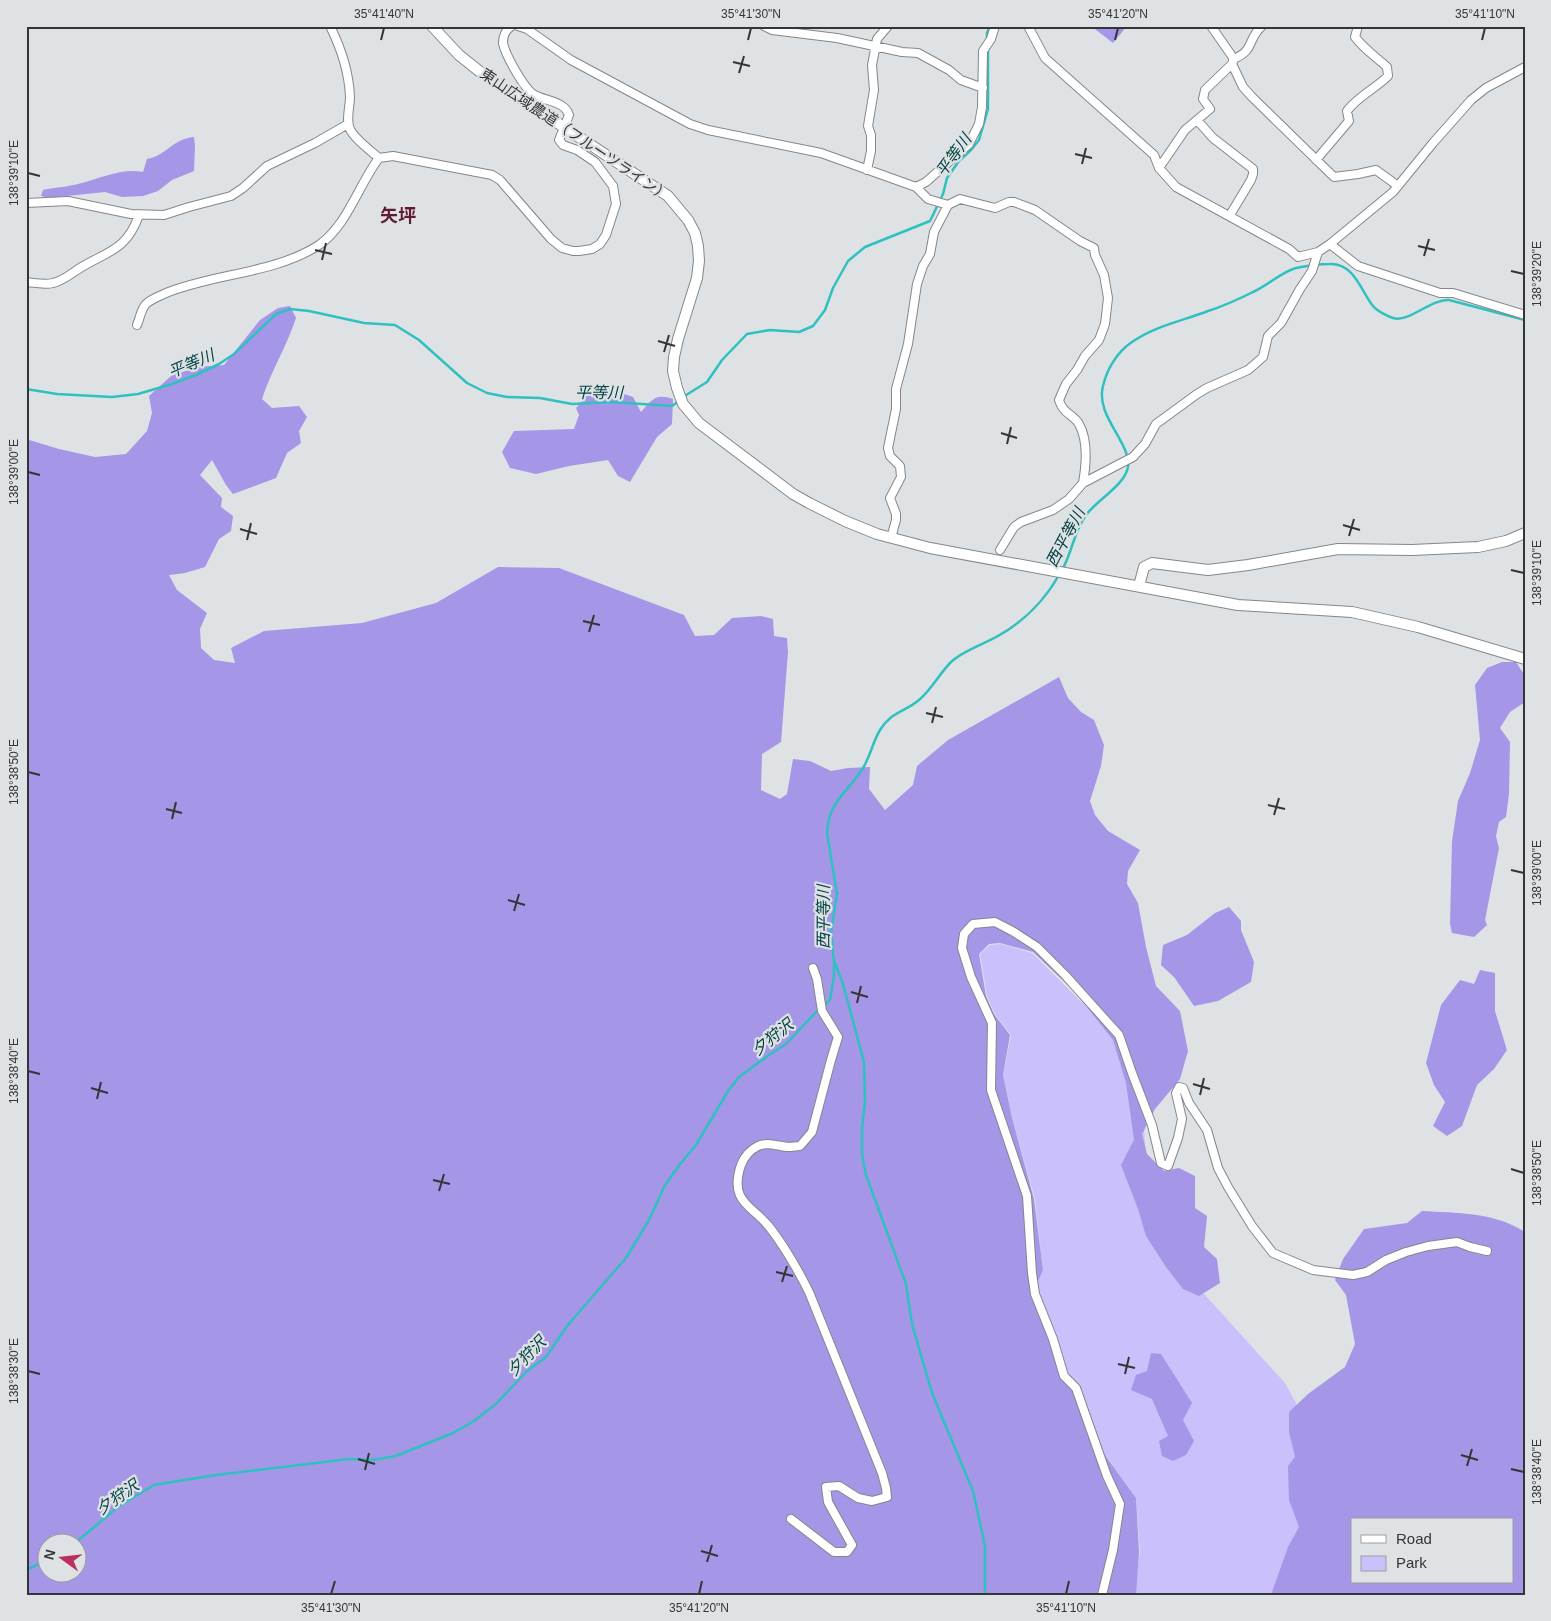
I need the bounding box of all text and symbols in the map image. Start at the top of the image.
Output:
text: 35°41'40"N [354,7,414,21]
text: 35°41'30"N [721,7,781,21]
text: 35°41'20"N [1088,7,1148,21]
text: 35°41'10"N [1455,7,1515,21]
street label: 東山広域農道（フルーツライン） [477,65,673,204]
water label: 平等川 [932,129,976,180]
text: 138°39'10"E [7,140,21,206]
district label: 矢坪 [380,206,416,226]
text: 138°39'20"E [1530,241,1544,307]
water label: 平等川 [166,345,218,381]
water label: 平等川 [575,384,625,401]
text: 138°39'00"E [7,439,21,505]
water label: 西平等川 [1043,503,1089,569]
text: 138°39'10"E [1530,540,1544,606]
text: 138°38'50"E [7,739,21,805]
text: 138°39'00"E [1530,840,1544,906]
water label: 西平等川 [815,883,832,949]
water label: 夕狩沢 [748,1014,798,1059]
text: 138°38'40"E [7,1038,21,1104]
text: 138°38'50"E [1530,1140,1544,1206]
water label: 夕狩沢 [504,1332,551,1380]
text: 138°38'30"E [7,1338,21,1404]
text: 138°38'40"E [1530,1439,1544,1505]
water label: 夕狩沢 [93,1476,143,1518]
legend [1351,1518,1514,1584]
text: Road [1396,1530,1432,1547]
north arrow [38,1534,88,1584]
text: N [40,1548,58,1562]
text: Park [1396,1554,1427,1571]
text: 35°41'30"N [301,1601,361,1615]
text: 35°41'20"N [669,1601,729,1615]
text: 35°41'10"N [1036,1601,1096,1615]

